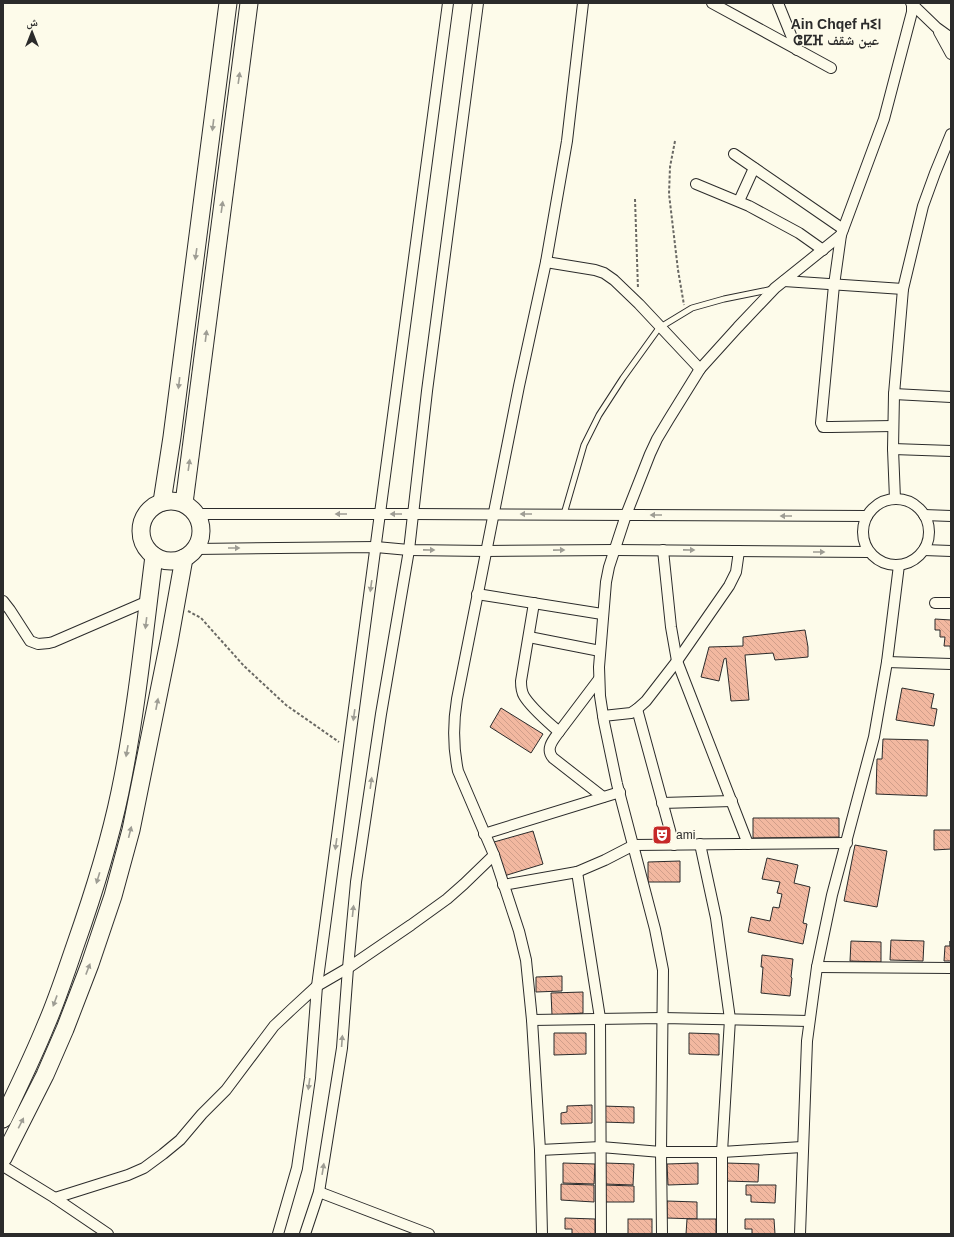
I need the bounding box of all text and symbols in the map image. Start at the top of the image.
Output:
north arrow [12,12,52,52]
text: ش [26,16,38,30]
district label: Ain Chqef ⵄⵉⵏ ⵛⵇⴼ عين شقف [791,16,881,49]
one-way arrow [236,72,242,84]
one-way arrow [209,119,216,131]
one-way arrow [219,201,225,213]
one-way arrow [193,248,199,260]
one-way arrow [203,330,209,342]
one-way arrow [176,377,182,389]
one-way arrow [186,459,192,471]
one-way arrow [334,511,347,517]
one-way arrow [389,511,402,517]
one-way arrow [519,511,532,517]
one-way arrow [649,512,662,518]
one-way arrow [779,513,792,519]
one-way arrow [228,545,240,552]
one-way arrow [423,547,436,553]
one-way arrow [553,547,566,553]
one-way arrow [683,547,695,554]
one-way arrow [813,549,826,555]
one-way arrow [368,580,374,592]
one-way arrow [143,617,149,629]
one-way arrow [154,698,160,710]
one-way arrow [351,709,357,721]
one-way arrow [124,745,130,757]
one-way arrow [368,777,374,789]
theatre icon: ami [651,824,673,846]
one-way arrow [128,825,134,838]
place label: ami [676,828,695,842]
one-way arrow [333,838,339,850]
one-way arrow [95,872,101,884]
one-way arrow [350,905,357,917]
one-way arrow [86,963,92,975]
one-way arrow [52,995,58,1007]
one-way arrow [339,1035,346,1047]
one-way arrow [306,1078,312,1090]
one-way arrow [17,1117,24,1129]
one-way arrow [320,1163,326,1176]

